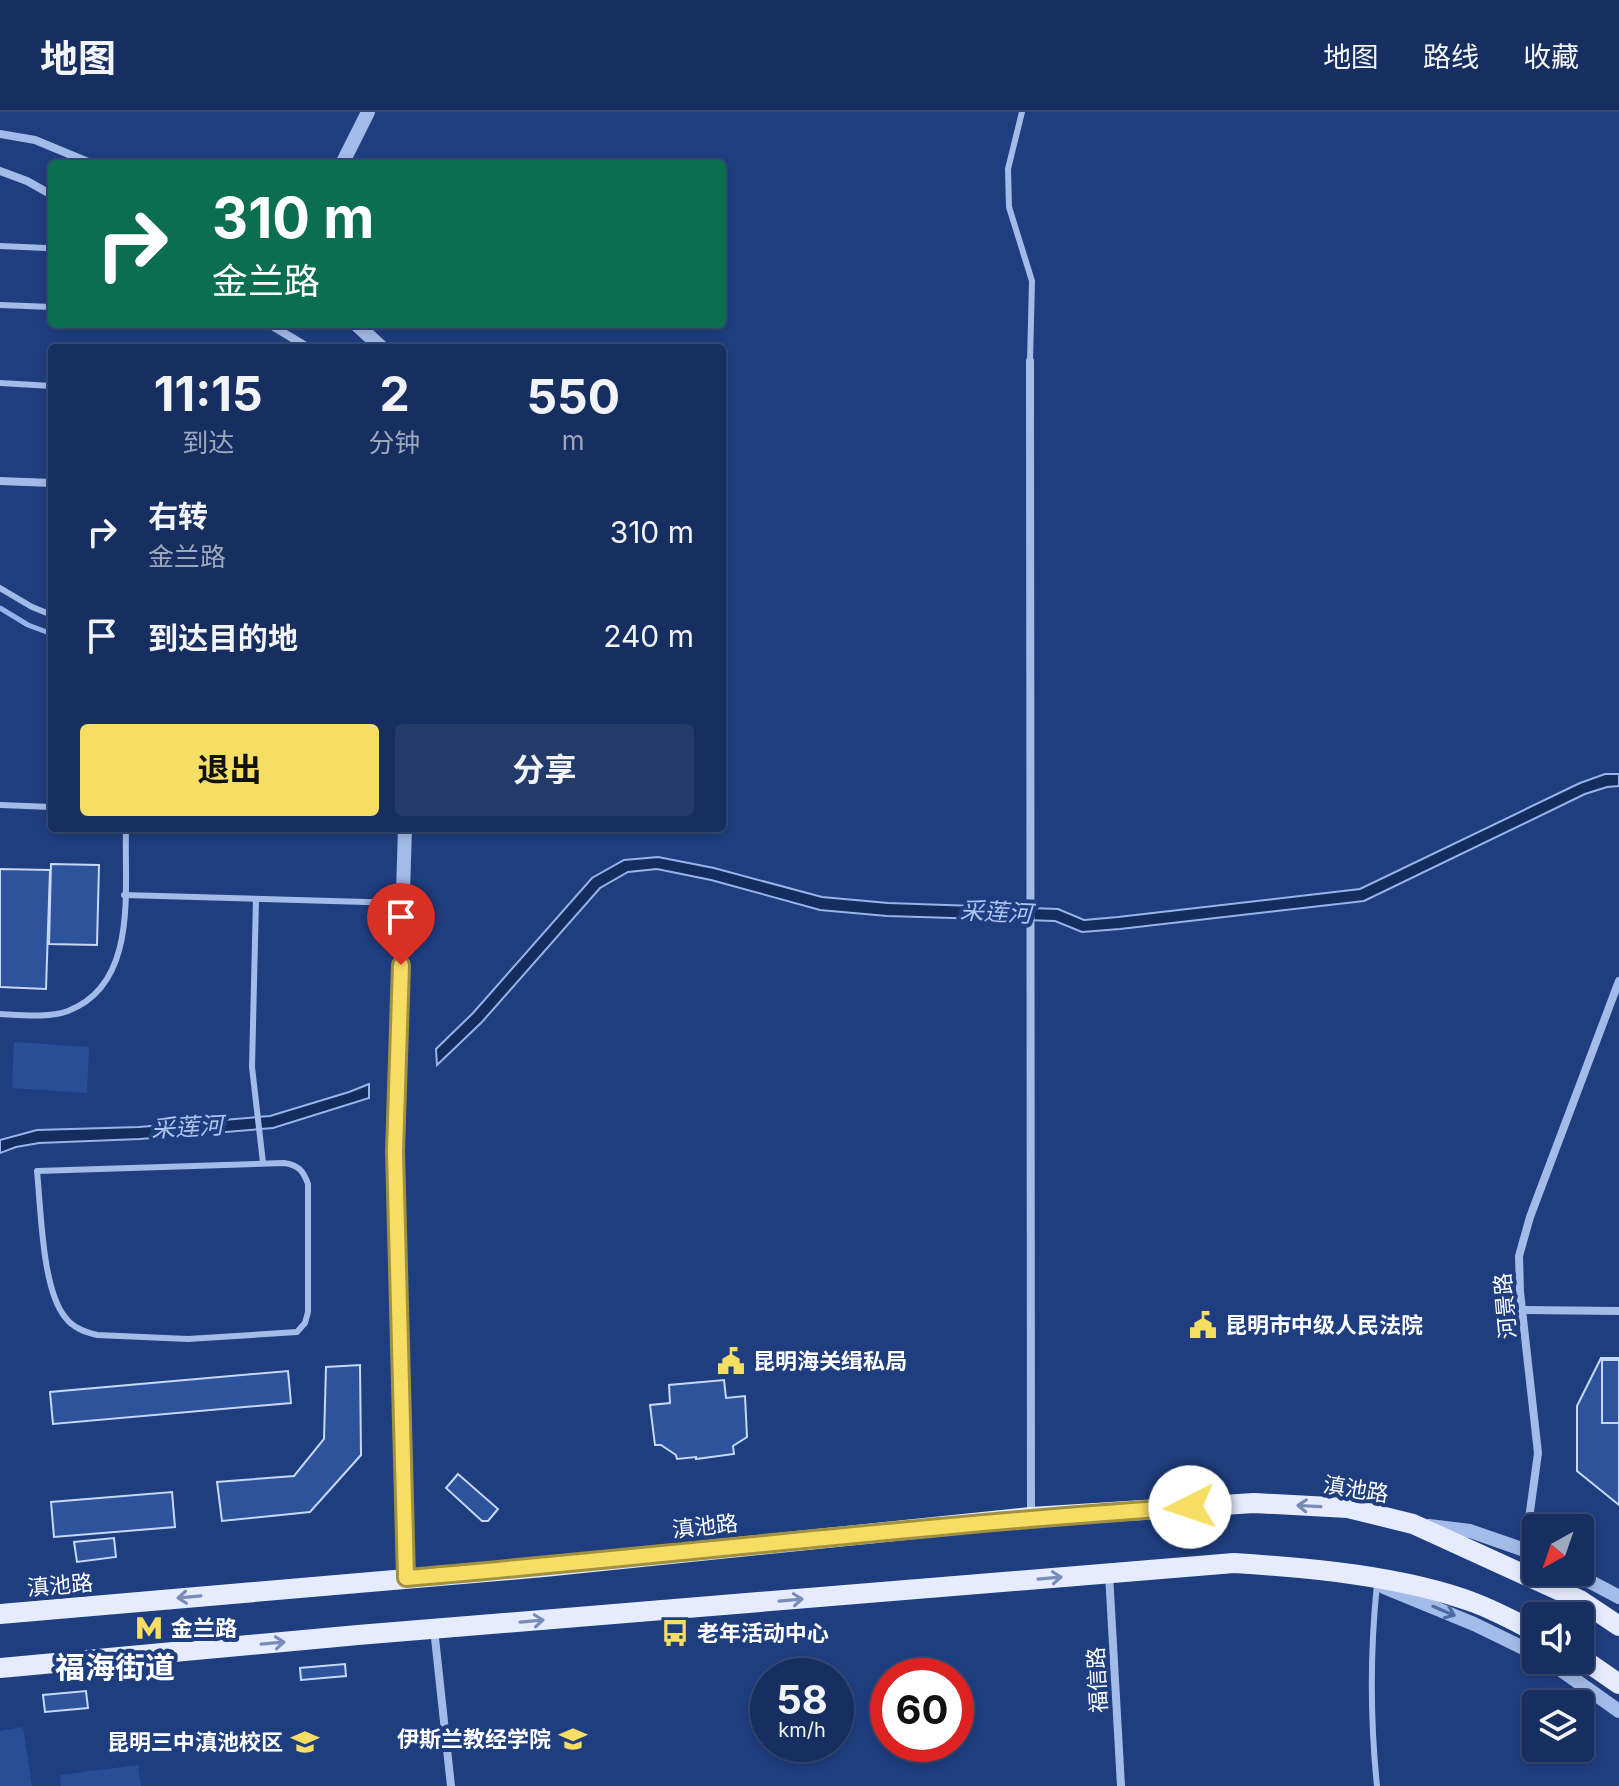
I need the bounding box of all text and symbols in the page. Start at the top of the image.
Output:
text: 地图 [40,35,116,81]
text: 地图 [1323,40,1379,74]
text: 路线 [1423,40,1479,74]
text: 收藏 [1523,40,1579,74]
text: 310 m [212,184,374,252]
icon: right [80,192,184,296]
text: 金兰路 [212,259,320,303]
text: 11:15 [154,364,263,423]
text: 2 [379,364,410,423]
text: 550 [526,367,620,426]
text: m [562,425,585,456]
text: 到达 [182,427,234,458]
text: 分钟 [369,427,421,458]
text: 右转 [148,498,208,534]
icon: right [80,510,124,554]
text: 310 m [610,514,694,550]
text: 金兰路 [148,541,226,572]
icon: arrive [80,614,124,658]
text: 240 m [603,618,694,654]
text: 到达目的地 [148,620,298,656]
button: 退出 [80,724,379,816]
button: 分享 [395,724,694,816]
pin [367,883,435,965]
icon: arrive [379,895,423,939]
water label: 采莲河 [959,896,1037,929]
water label: 采莲河 [150,1110,228,1143]
street label: 河景路 [1489,1272,1521,1340]
public building icon: 昆明市中级人民法院 [1188,1310,1218,1340]
place label: 昆明市中级人民法院 [1225,1312,1423,1338]
public building icon: 昆明海关缉私局 [716,1346,746,1376]
place label: 昆明海关缉私局 [753,1348,907,1374]
position arrow [1148,1465,1232,1549]
street label: 滇池路 [1321,1471,1391,1507]
one-way arrow [1296,1498,1323,1513]
street label: 滇池路 [671,1510,739,1542]
north arrow [1522,1514,1594,1586]
map controls [1522,1514,1594,1762]
street label: 滇池路 [26,1569,94,1601]
one-way arrow [1036,1570,1063,1585]
one-way arrow [176,1590,203,1605]
one-way arrow [777,1592,804,1607]
button: sound [1522,1602,1594,1674]
one-way arrow [1431,1605,1456,1620]
metro station icon: 金兰路 [134,1613,164,1643]
one-way arrow [518,1613,545,1628]
place label: 金兰路 [171,1615,237,1641]
bus stop icon: 老年活动中心 [660,1618,690,1648]
place label: 老年活动中心 [697,1620,829,1646]
one-way arrow [259,1635,286,1650]
street label: 福信路 [1082,1646,1112,1714]
district label: 福海街道 [55,1649,175,1685]
speed limit sign: 60 [870,1658,974,1762]
text: 58 [776,1675,828,1724]
button: layers [1522,1690,1594,1762]
text: km/h [778,1718,826,1742]
school or university icon: 伊斯兰教经学院 [558,1724,588,1754]
place label: 伊斯兰教经学院 [397,1726,551,1752]
school or university icon: 昆明三中滇池校区 [290,1727,320,1757]
place label: 昆明三中滇池校区 [107,1729,283,1755]

